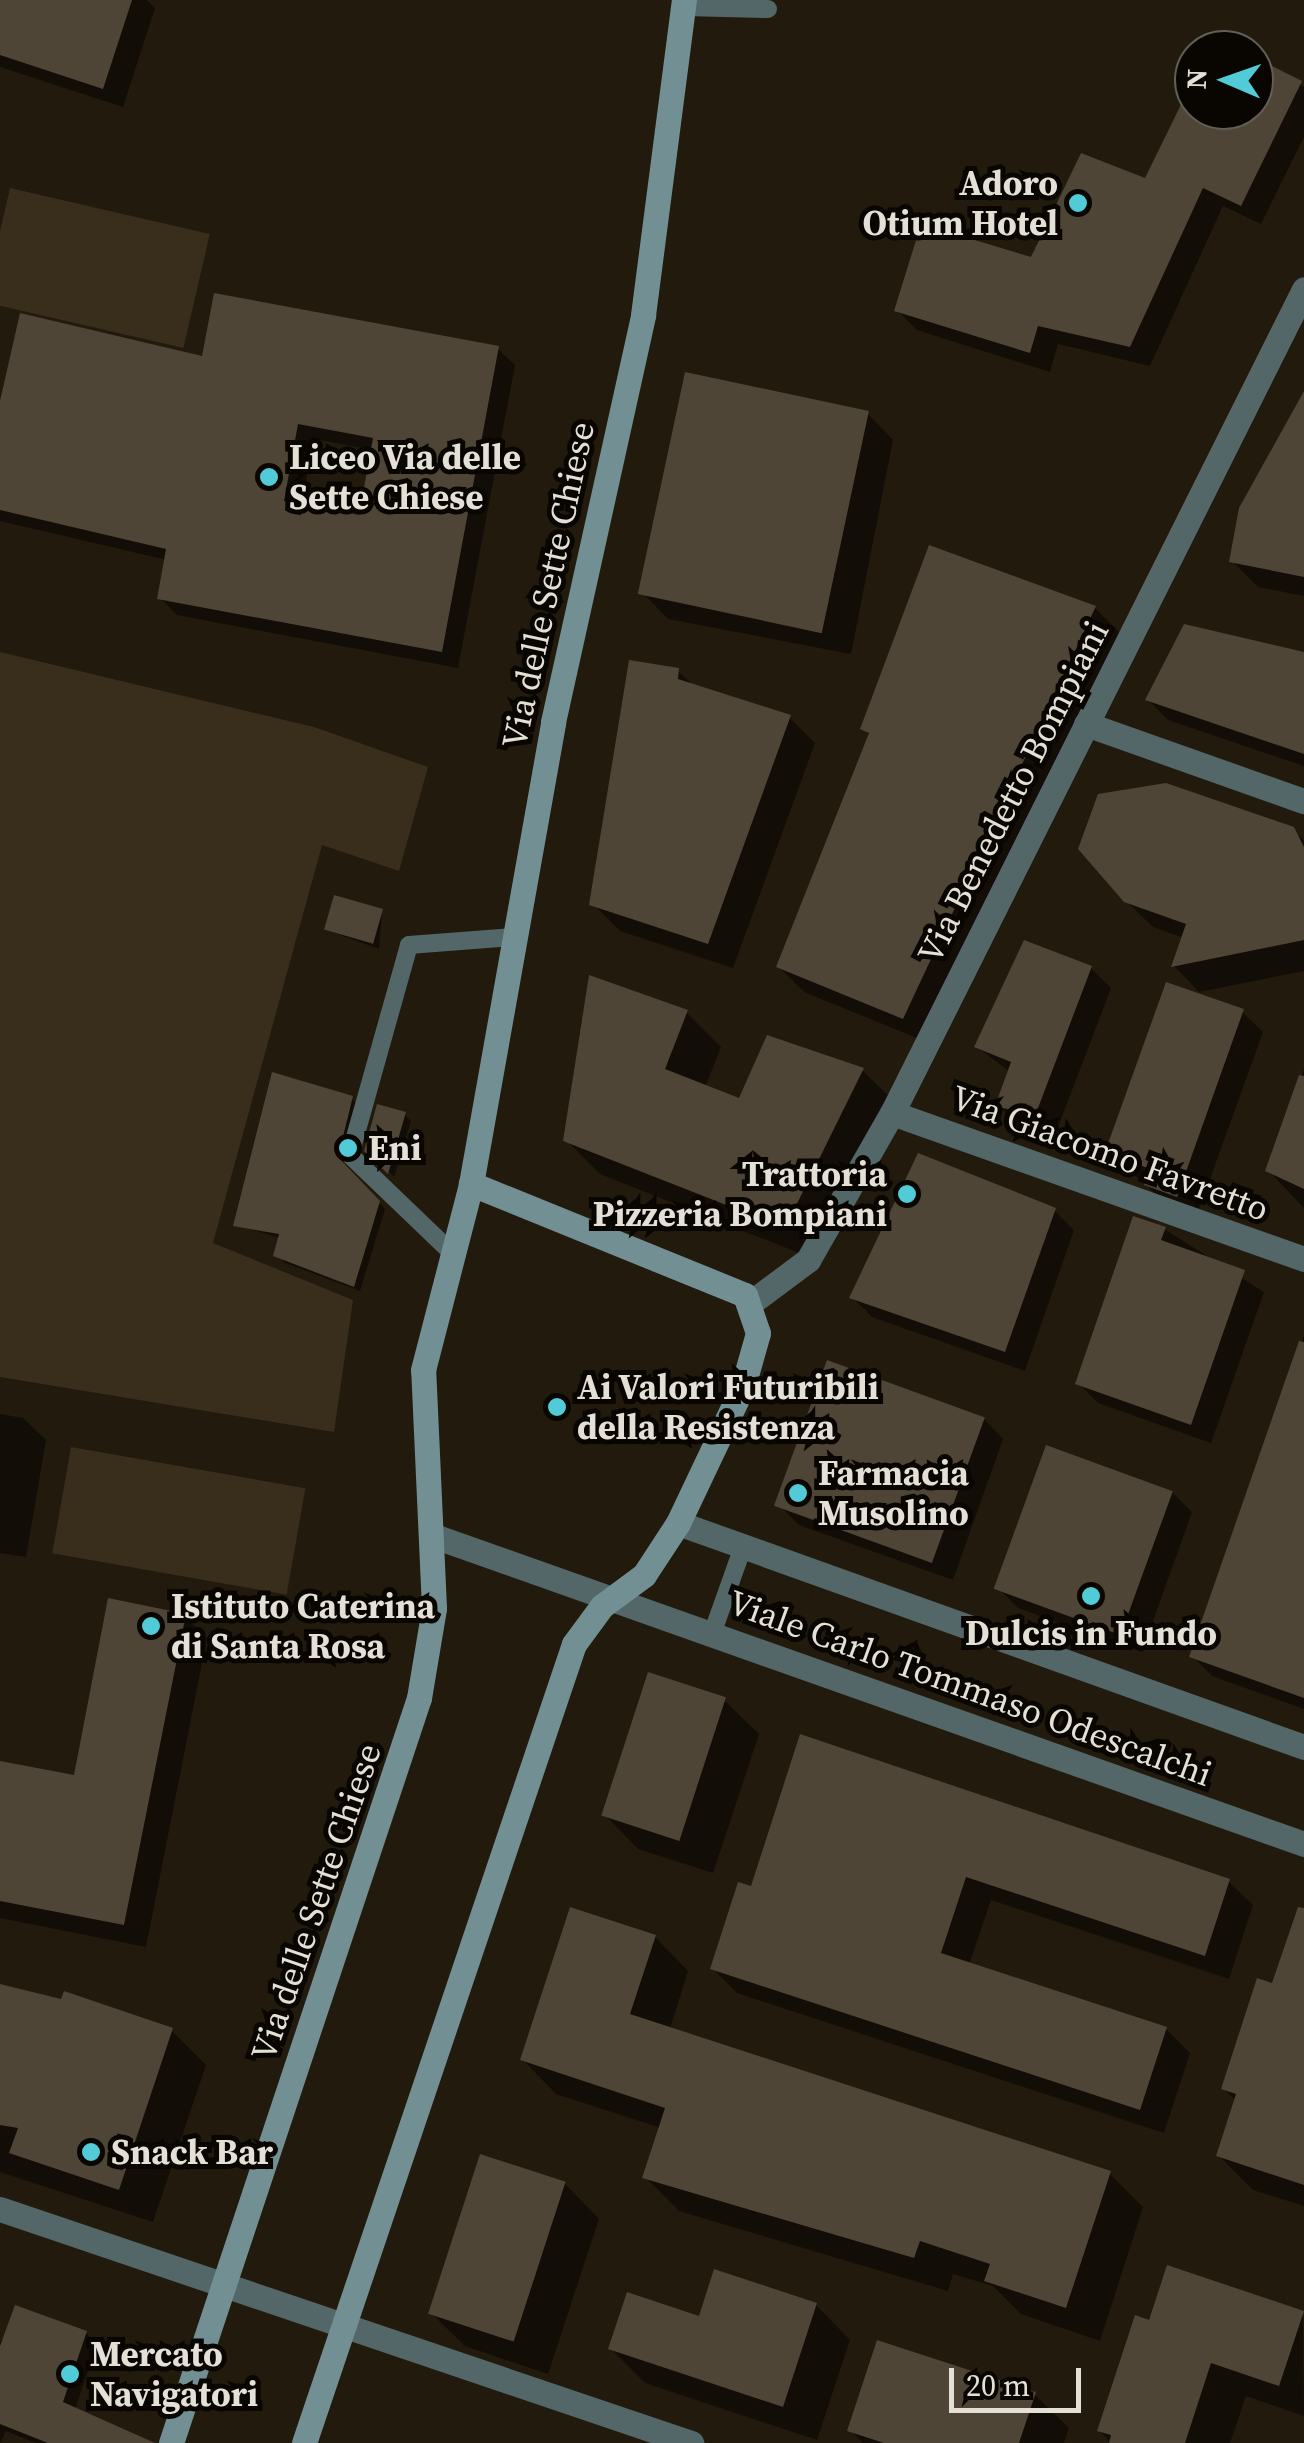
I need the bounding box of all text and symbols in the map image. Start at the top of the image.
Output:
north arrow [1174,30,1274,130]
text: N [1177,68,1215,90]
place label: Adoro Otium Hotel [863,162,1058,244]
marker: Adoro Otium Hotel [1067,192,1089,214]
street label: Via delle Sette Chiese [493,418,603,752]
place label: Liceo Via delle Sette Chiese [289,436,522,518]
marker: Liceo Via delle Sette Chiese [258,466,280,488]
street label: Via Benedetto Bompiani [908,614,1118,970]
street label: Via Giacomo Favretto [946,1076,1274,1230]
place label: Eni [368,1127,421,1169]
marker: Eni [337,1137,359,1159]
place label: Trattoria Pizzeria Bompiani [593,1153,887,1235]
marker: Trattoria Pizzeria Bompiani [896,1183,918,1205]
place label: Ai Valori Futuribili della Resistenza [577,1366,880,1448]
marker: Ai Valori Futuribili della Resistenza [546,1396,568,1418]
place label: Farmacia Musolino [818,1452,969,1534]
marker: Farmacia Musolino [787,1482,809,1504]
street label: Viale Carlo Tommaso Odescalchi [722,1581,1218,1795]
place label: Istituto Caterina di Santa Rosa [171,1585,435,1667]
marker: Dulcis in Fundo [1080,1585,1102,1607]
place label: Dulcis in Fundo [965,1612,1217,1654]
marker: Istituto Caterina di Santa Rosa [140,1615,162,1637]
street label: Via delle Sette Chiese [242,1738,390,2066]
place label: Snack Bar [111,2131,273,2173]
marker: Snack Bar [80,2141,102,2163]
place label: Mercato Navigatori [90,2333,258,2415]
scale bar [954,2348,1086,2410]
marker: Mercato Navigatori [59,2363,81,2385]
text: 20 m [966,2365,1030,2406]

